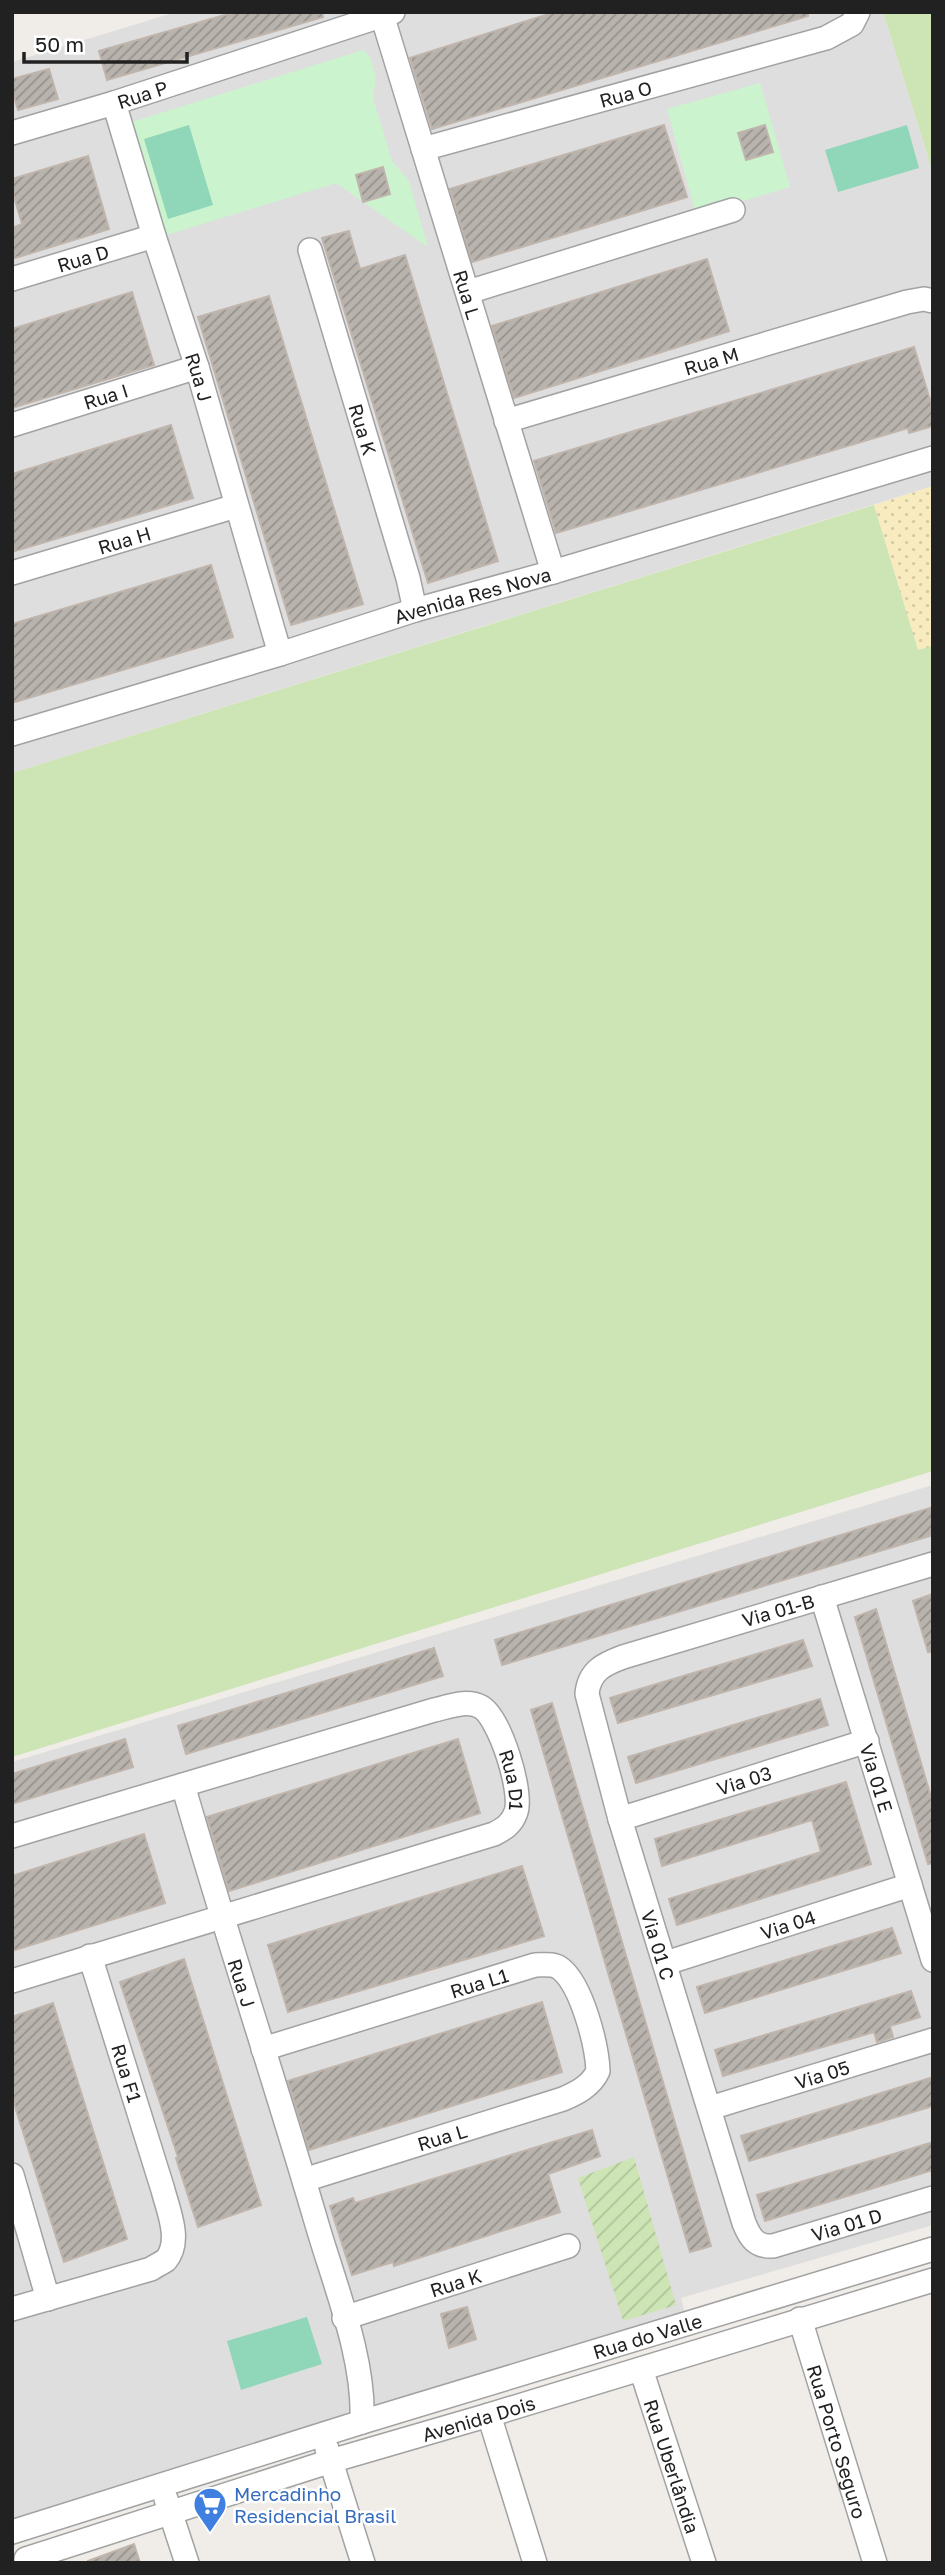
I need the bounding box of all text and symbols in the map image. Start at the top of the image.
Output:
scale bar [24,21,187,65]
text: 50 m [35,31,84,57]
street label: Rua P [114,75,171,113]
street label: Rua O [597,75,654,111]
street label: Rua D [54,239,111,276]
street label: Rua L [449,267,486,322]
street label: Rua M [681,341,741,379]
street label: Rua J [181,349,218,404]
street label: Rua I [80,378,131,413]
street label: Rua K [345,401,382,458]
street label: Rua H [95,521,153,558]
street label: Avenida Res Nova [391,562,553,628]
street label: Via 01-B [739,1589,817,1631]
street label: Via 01 E [856,1741,899,1815]
street label: Rua D1 [495,1746,529,1812]
street label: Via 03 [714,1760,774,1799]
street label: Via 04 [757,1904,818,1944]
street label: Via 01 C [637,1907,680,1983]
street label: Rua J [223,1956,261,2010]
street label: Rua L1 [447,1963,511,2002]
street label: Rua F1 [107,2041,147,2105]
street label: Via 05 [792,2055,852,2093]
street label: Rua L [415,2119,470,2155]
street label: Via 01 D [809,2203,884,2245]
street label: Rua K [427,2263,484,2301]
street label: Rua do Valle [590,2308,705,2363]
street label: Rua Porto Seguro [803,2362,872,2521]
street label: Avenida Dois [419,2390,538,2445]
street label: Rua Uberlândia [640,2396,705,2536]
place label: Mercadinho Residencial Brasil [234,2482,396,2527]
supermarket icon: Mercadinho Residencial Brasil [191,2485,229,2534]

